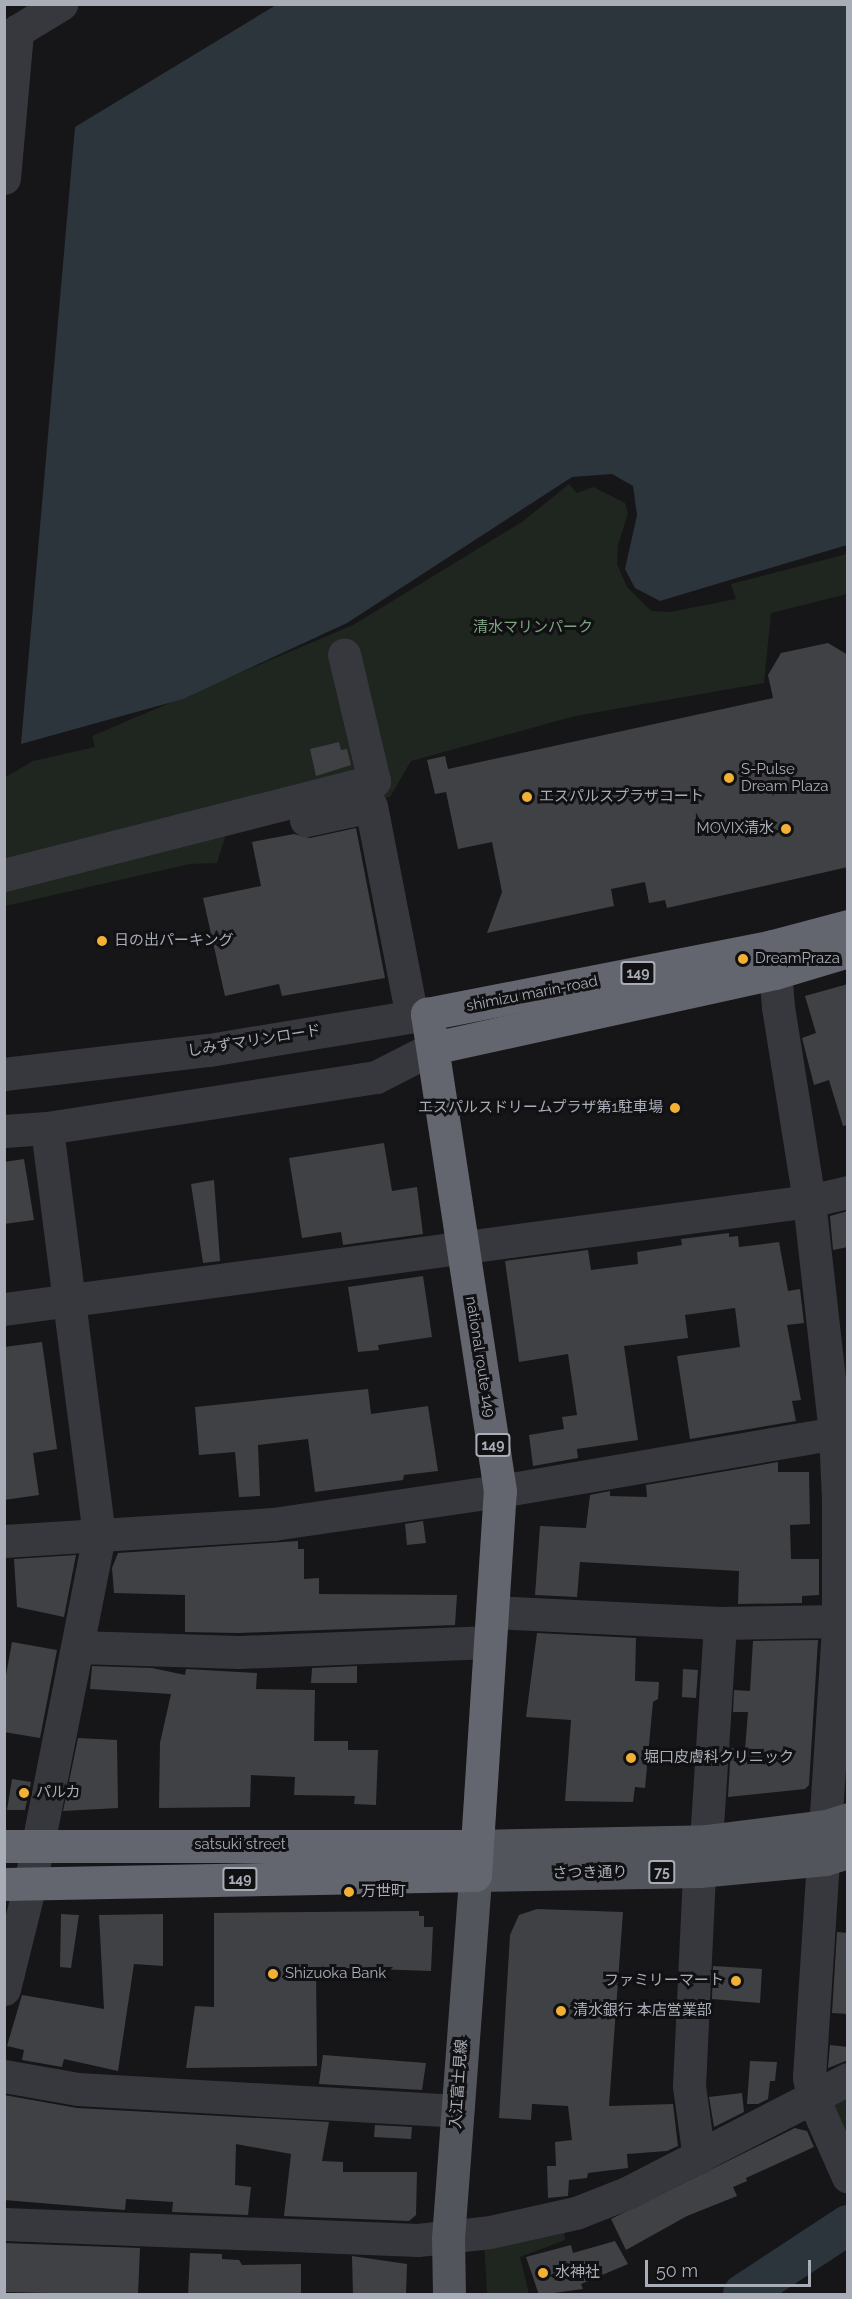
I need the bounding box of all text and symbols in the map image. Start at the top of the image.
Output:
park label: 清水マリンパーク [473,619,593,637]
place label: S-Pulse Dream Plaza [741,760,828,795]
marker: S-Pulse Dream Plaza [722,771,736,785]
place label: エスパルスプラザコート [539,788,704,806]
marker: エスパルスプラザコート [520,790,534,804]
place label: MOVIX清水 [697,820,774,838]
marker: MOVIX清水 [779,822,793,836]
place label: 日の出パーキング [114,932,234,950]
marker: 日の出パーキング [95,934,109,948]
place label: DreamPraza [755,950,840,968]
marker: DreamPraza [736,952,750,966]
road number: 149 [620,962,656,984]
street label: shimizu marin-road [465,972,599,1016]
street label: しみずマリンロード [186,1022,322,1060]
place label: エスパルスドリームプラザ第1駐車場 [417,1099,663,1117]
marker: エスパルスドリームプラザ第1駐車場 [668,1101,682,1115]
street label: national route 149 [462,1295,498,1419]
road number: 149 [475,1434,511,1456]
marker: 堀口皮膚科クリニック [622,1749,640,1767]
place label: 堀口皮膚科クリニック [644,1749,794,1767]
place label: パルカ [36,1784,81,1802]
marker: パルカ [17,1786,31,1800]
street label: satsuki street [194,1836,286,1854]
road number: 75 [647,1861,677,1883]
street label: さつき通り [552,1863,628,1883]
road number: 149 [222,1868,258,1890]
place label: 万世町 [361,1883,406,1901]
marker: 万世町 [342,1885,356,1899]
place label: Shizuoka Bank [285,1965,386,1983]
marker: Shizuoka Bank [266,1967,280,1981]
place label: ファミリーマート [604,1972,724,1990]
marker: ファミリーマート [729,1974,743,1988]
place label: 清水銀行 本店営業部 [573,2002,712,2020]
marker: 清水銀行 本店営業部 [554,2004,568,2018]
street label: 入江富士見線 [447,2038,471,2130]
scale bar [648,2248,814,2286]
text: 50 m [656,2260,698,2281]
place label: 水神社 [555,2264,600,2282]
marker: 水神社 [536,2266,550,2280]

